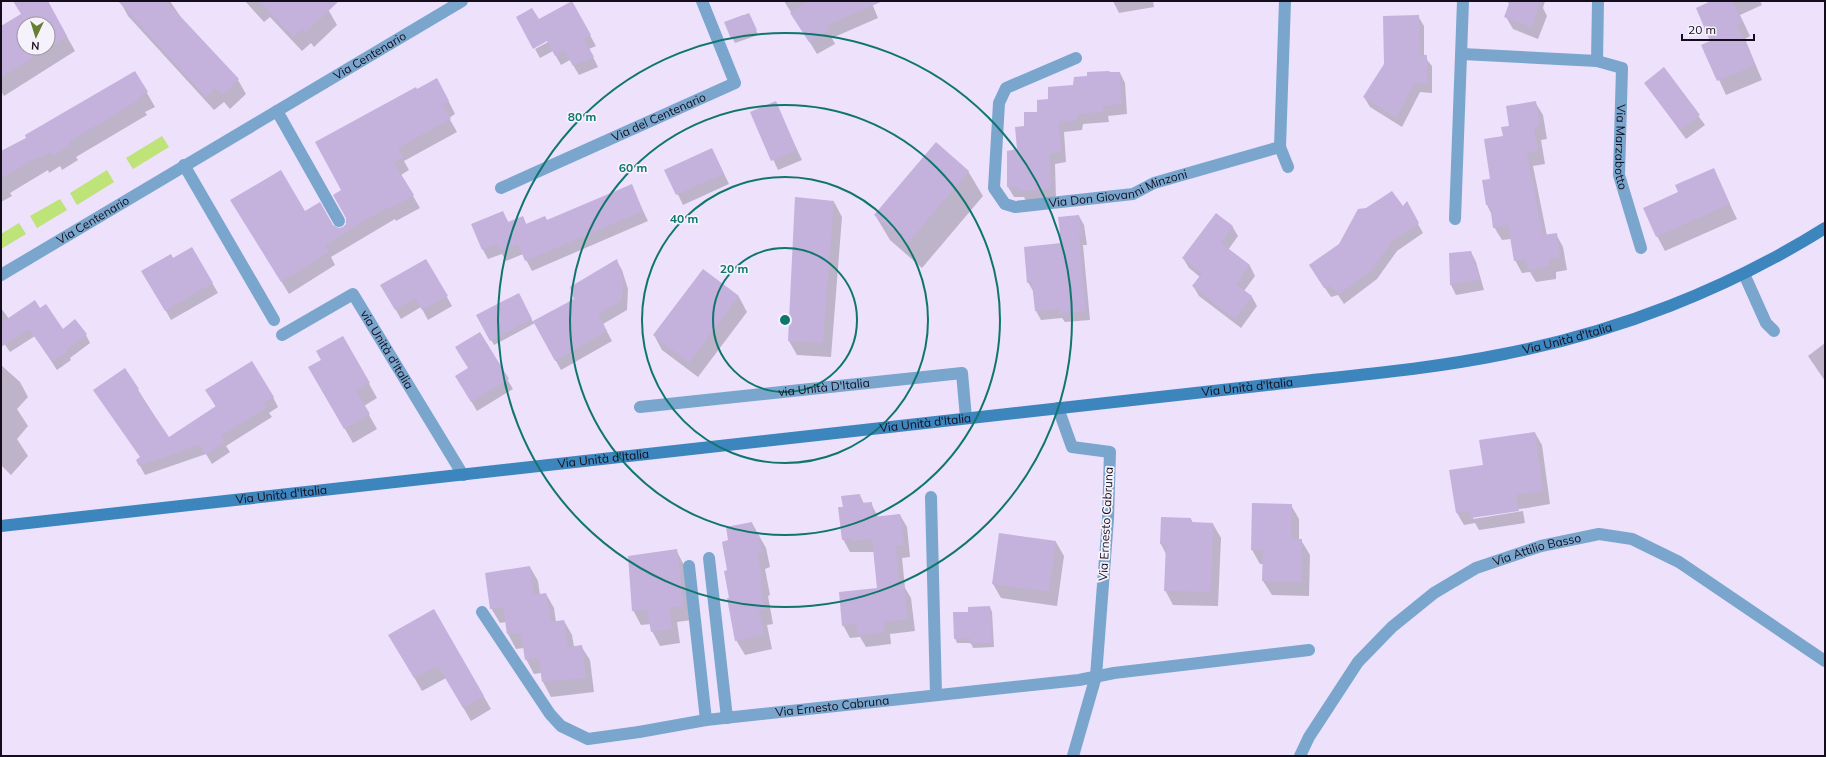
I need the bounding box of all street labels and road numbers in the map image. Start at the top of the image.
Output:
street label: Via Centenario [330,28,409,83]
street label: Via del Centenario [609,89,708,144]
street label: Via Marzabotto [1612,104,1631,191]
street label: Via Don Giovanni Minzoni [1048,166,1189,210]
street label: Via Centenario [54,192,132,247]
street label: via Unità d'Italia [357,307,417,392]
street label: Via Unità d'Italia [1521,319,1614,357]
street label: Via Unità d'Italia [1201,374,1294,399]
street label: via Unità D'Italia [777,375,870,399]
street label: Via Unità d'Italia [879,410,972,435]
street label: Via Unità d'Italia [557,446,650,471]
street label: Via Ernesto Cabruna [1095,466,1116,582]
street label: Via Unità d'Italia [235,482,328,507]
street label: Via Attilio Basso [1491,530,1582,569]
street label: Via Ernesto Cabruna [774,692,890,720]

